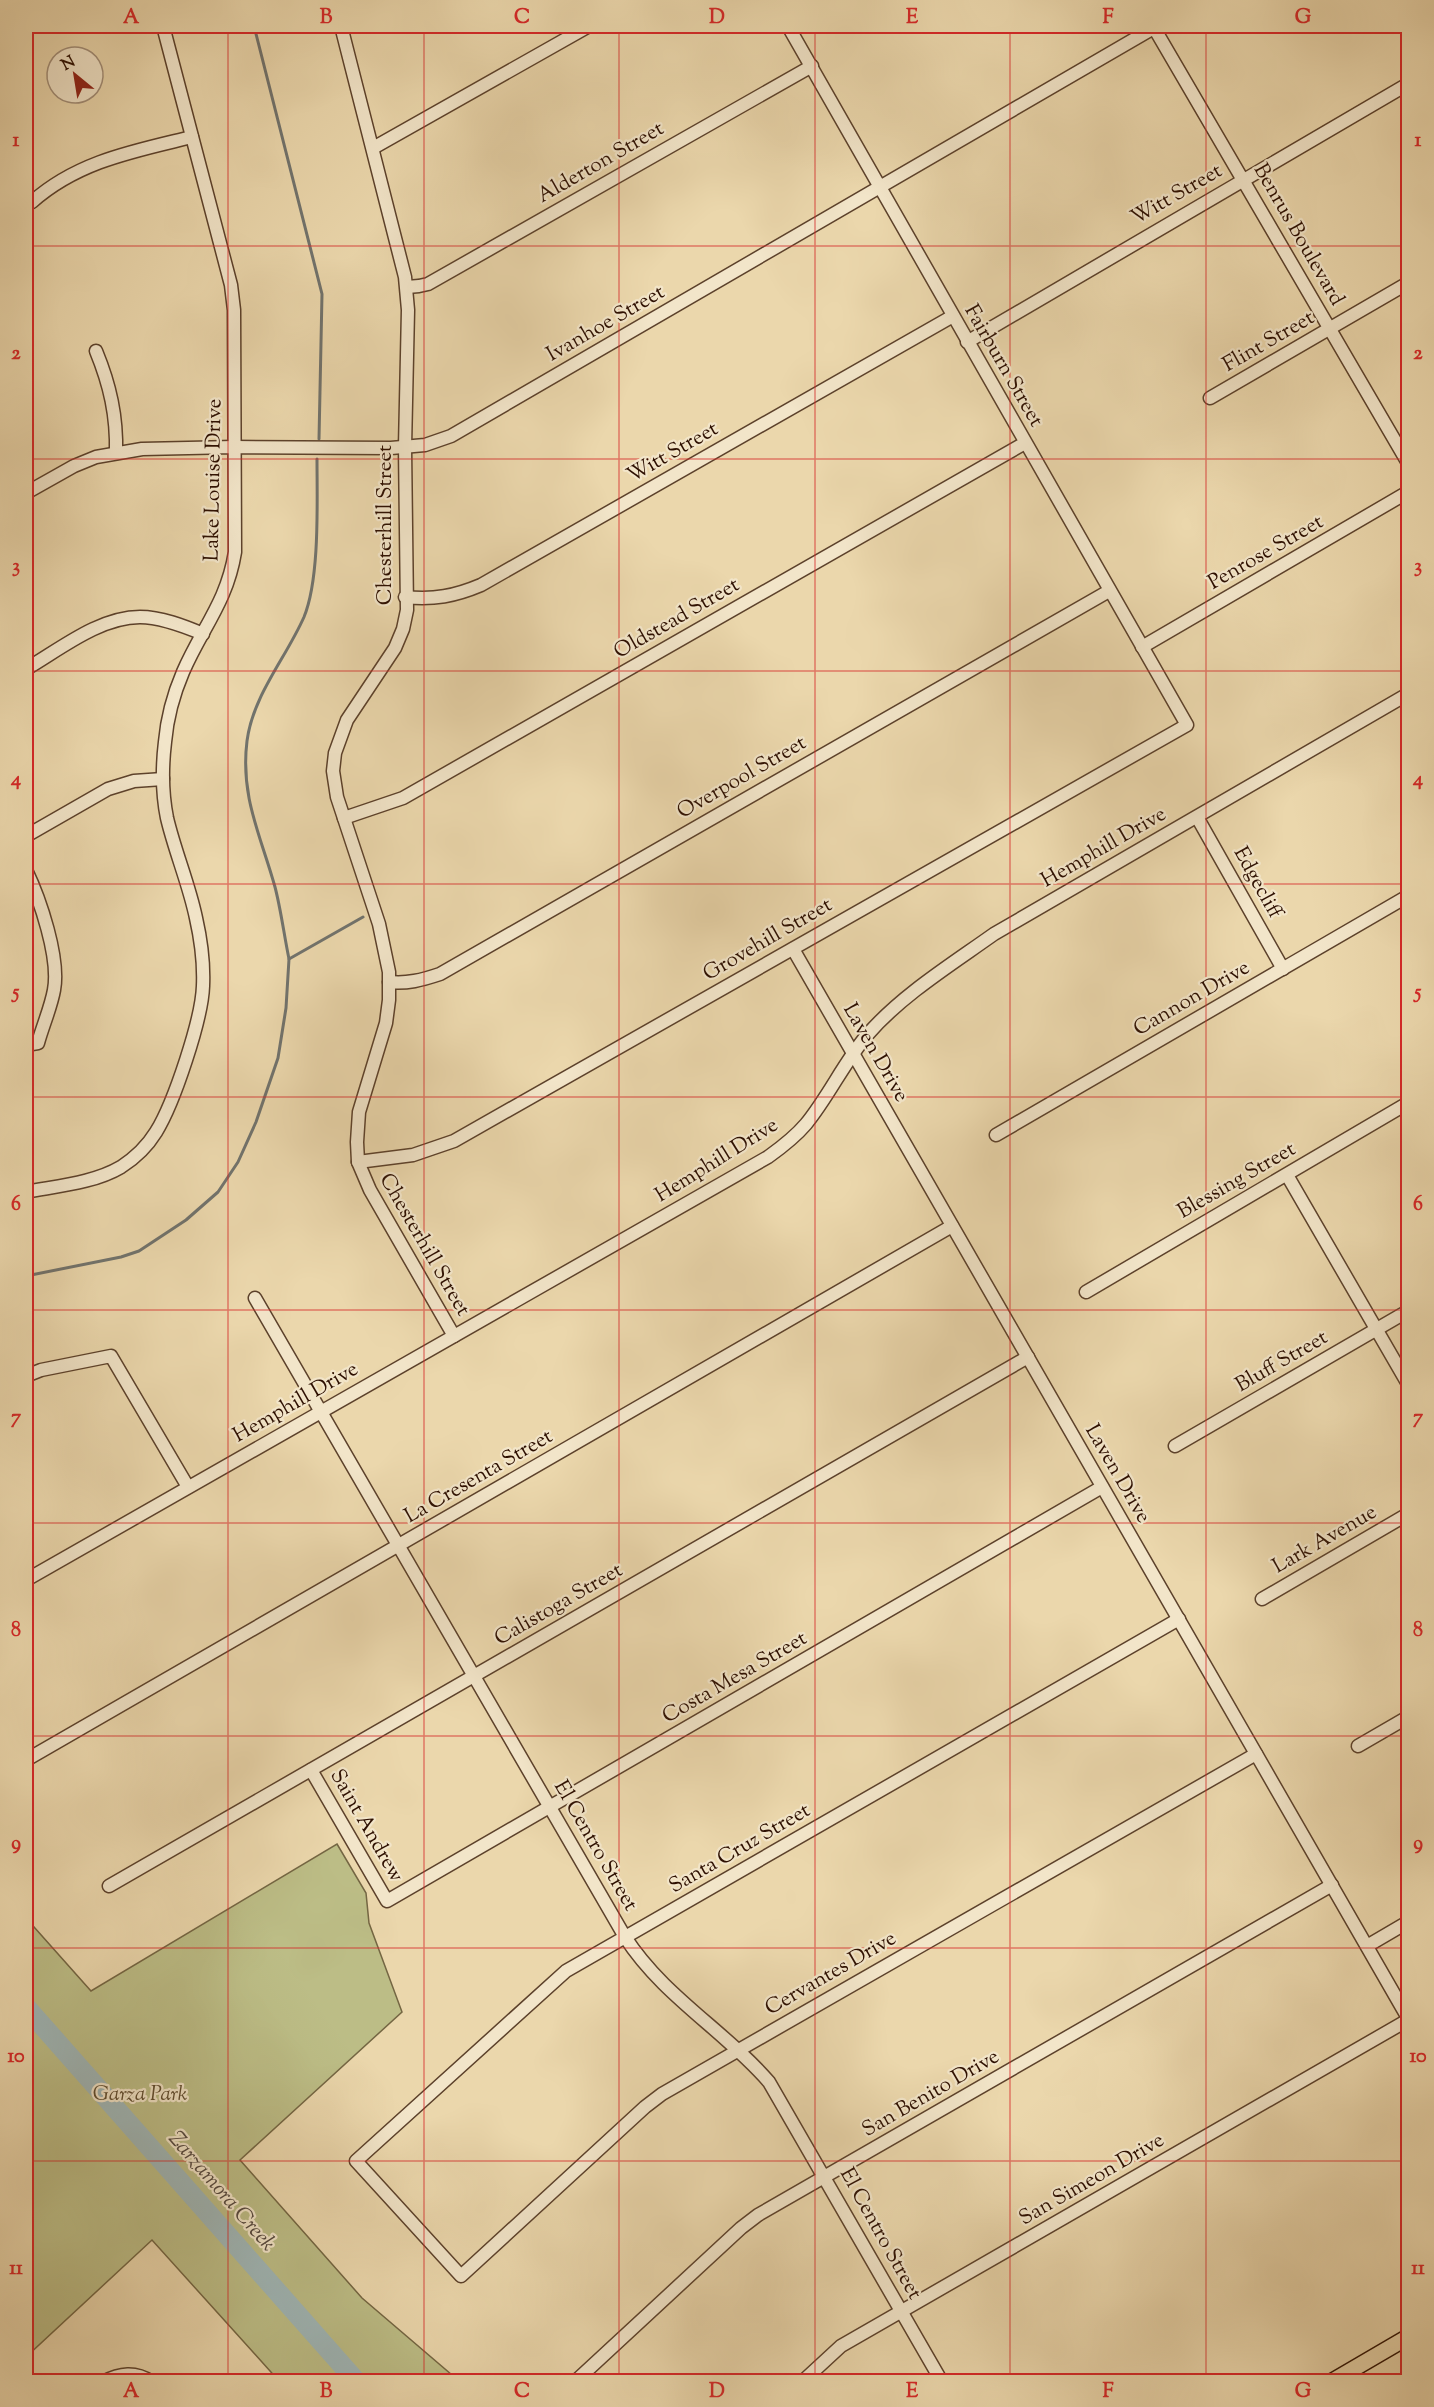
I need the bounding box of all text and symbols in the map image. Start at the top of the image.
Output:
text: A [123,4,140,33]
text: B [320,4,333,33]
text: C [514,4,530,33]
text: D [709,4,725,33]
text: E [906,4,919,33]
text: F [1102,4,1114,33]
text: G [1295,4,1312,33]
north arrow [45,45,105,105]
text: N [57,51,80,77]
street label: Alderton Street [532,115,670,211]
text: 1 [13,127,20,156]
text: 1 [1415,127,1422,156]
street label: Witt Street [1126,157,1228,233]
street label: Benrus Boulevard [1245,158,1351,312]
street label: Ivanhoe Street [541,278,671,370]
street label: Fairburn Street [956,299,1050,433]
street label: Flint Street [1218,304,1320,380]
text: 2 [11,340,21,369]
text: 2 [1413,340,1423,369]
street label: Lake Louise Drive [198,398,230,562]
street label: Witt Street [622,415,724,491]
street label: Chesterhill Street [371,445,401,605]
street label: Penrose Street [1203,508,1329,598]
text: 3 [12,553,20,582]
text: 3 [1414,553,1422,582]
street label: Oldstead Street [609,571,745,667]
street label: Overpool Street [672,729,812,827]
text: 4 [10,766,21,795]
text: 4 [1412,766,1423,795]
street label: Hemphill Drive [1036,800,1172,896]
street label: Edgecliff [1225,842,1290,926]
street label: Grovehill Street [698,891,838,989]
street label: Cannon Drive [1128,954,1256,1044]
text: 5 [11,979,20,1008]
text: 5 [1413,979,1422,1008]
street label: Laven Drive [835,998,915,1108]
street label: Hemphill Drive [650,1111,784,1211]
street label: Blessing Street [1172,1135,1302,1227]
street label: Chesterhill Street [371,1168,477,1322]
text: 6 [11,1191,21,1220]
text: 6 [1413,1191,1423,1220]
street label: Bluff Street [1230,1323,1334,1401]
street label: Hemphill Drive [228,1355,364,1451]
text: 7 [11,1404,22,1433]
text: 7 [1413,1404,1424,1433]
street label: Laven Drive [1077,1419,1157,1529]
street label: La Cresenta Street [399,1422,559,1532]
street label: Lark Avenue [1267,1498,1383,1582]
street label: Calistoga Street [489,1556,629,1654]
text: 8 [11,1617,21,1646]
text: 8 [1413,1617,1423,1646]
street label: Costa Mesa Street [657,1624,813,1732]
street label: Saint Andrew [322,1764,411,1888]
street label: El Centro Street [545,1775,645,1917]
street label: Santa Cruz Street [664,1796,816,1902]
text: 9 [11,1830,21,1859]
text: 9 [1413,1830,1423,1859]
street label: Cervantes Drive [760,1924,902,2024]
street label: San Benito Drive [857,2042,1005,2146]
text: 10 [7,2043,25,2072]
text: 10 [1409,2043,1427,2072]
park label: Garza Park [93,2080,188,2110]
water label: Zarzamora Creek [160,2125,282,2259]
street label: San Simeon Drive [1014,2126,1170,2234]
street label: El Centro Street [831,2163,929,2305]
text: 11 [9,2255,23,2284]
text: 11 [1411,2255,1425,2284]
text: A [123,2378,140,2407]
text: B [320,2378,333,2407]
text: C [514,2378,530,2407]
text: D [709,2378,725,2407]
text: E [906,2378,919,2407]
text: F [1102,2378,1114,2407]
text: G [1295,2378,1312,2407]

